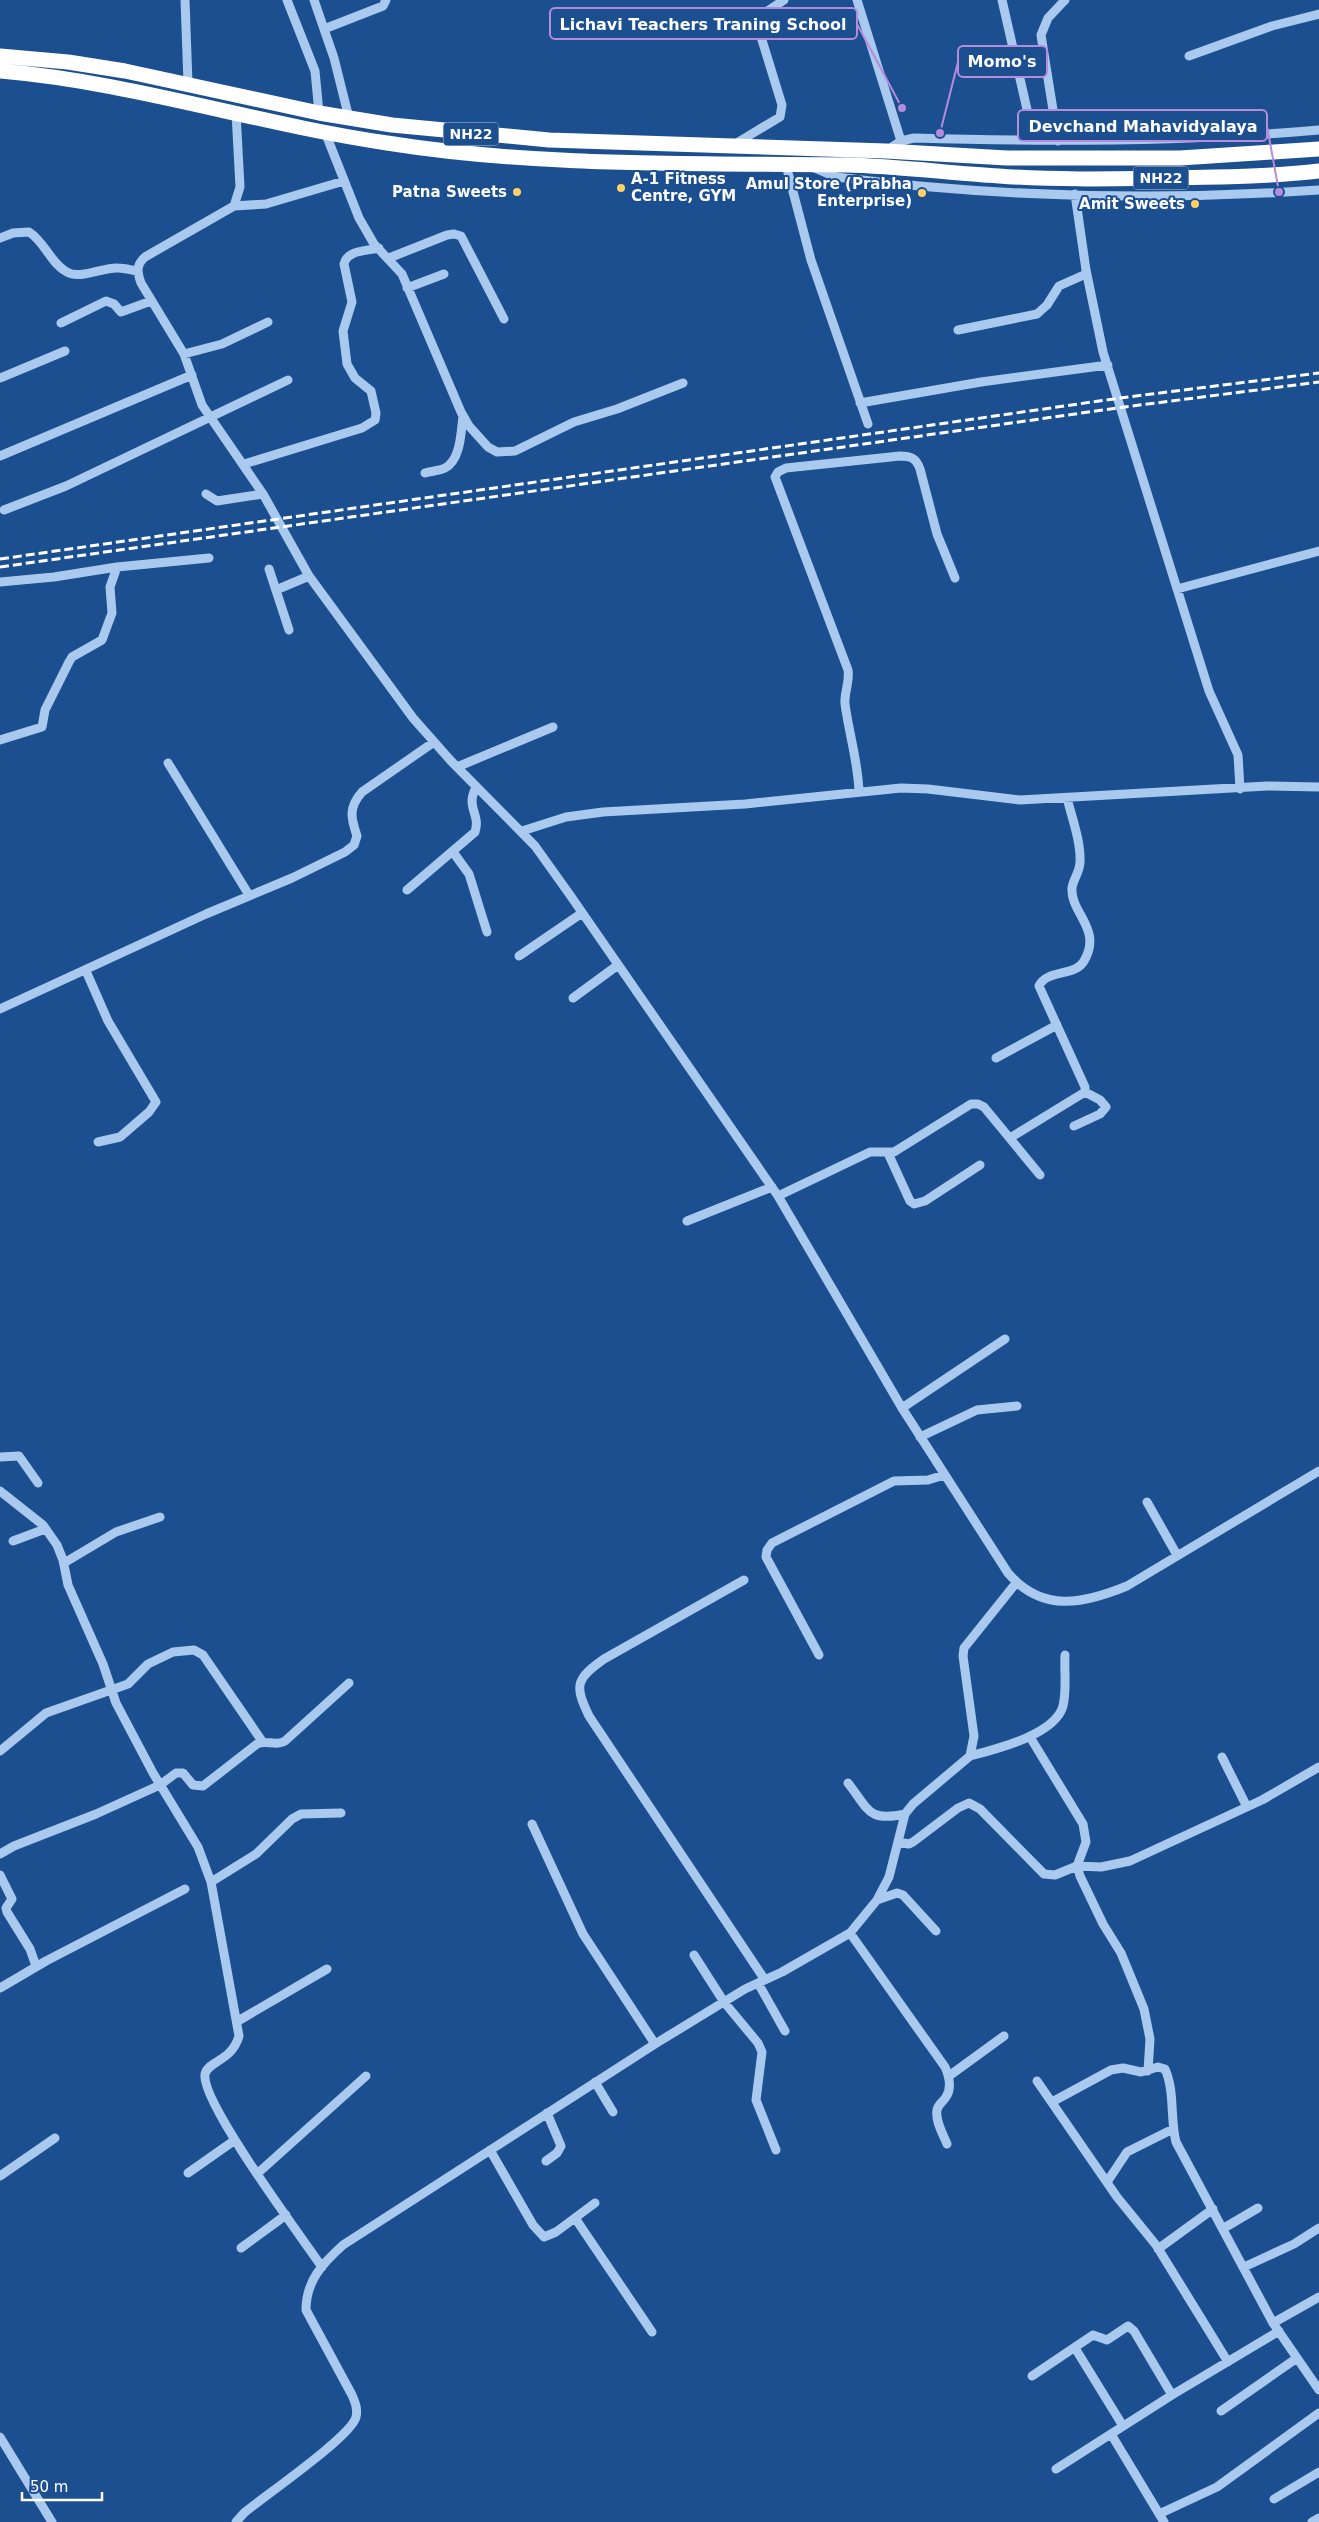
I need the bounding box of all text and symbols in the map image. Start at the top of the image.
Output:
callout: Lichavi Teachers Traning School [550,8,857,39]
text: Lichavi Teachers Traning School [560,15,846,34]
callout: Momo's [958,46,1047,77]
text: Momo's [968,52,1037,71]
callout: Devchand Mahavidyalaya [1018,110,1267,141]
text: Devchand Mahavidyalaya [1028,117,1258,136]
road number: NH22 [444,122,498,146]
road number: NH22 [1134,167,1188,190]
place label: A-1 Fitness Centre, GYM [631,170,736,205]
place label: Amul Store (Prabha Enterprise) [746,175,912,210]
marker: A-1 Fitness Centre, GYM [615,182,627,194]
place label: Patna Sweets [392,183,507,201]
marker: Patna Sweets [511,186,523,198]
marker: Amul Store (Prabha Enterprise) [916,187,928,199]
place label: Amit Sweets [1079,195,1185,213]
marker: Amit Sweets [1189,198,1201,210]
scale bar [22,2470,102,2502]
text: 50 m [30,2478,68,2496]

